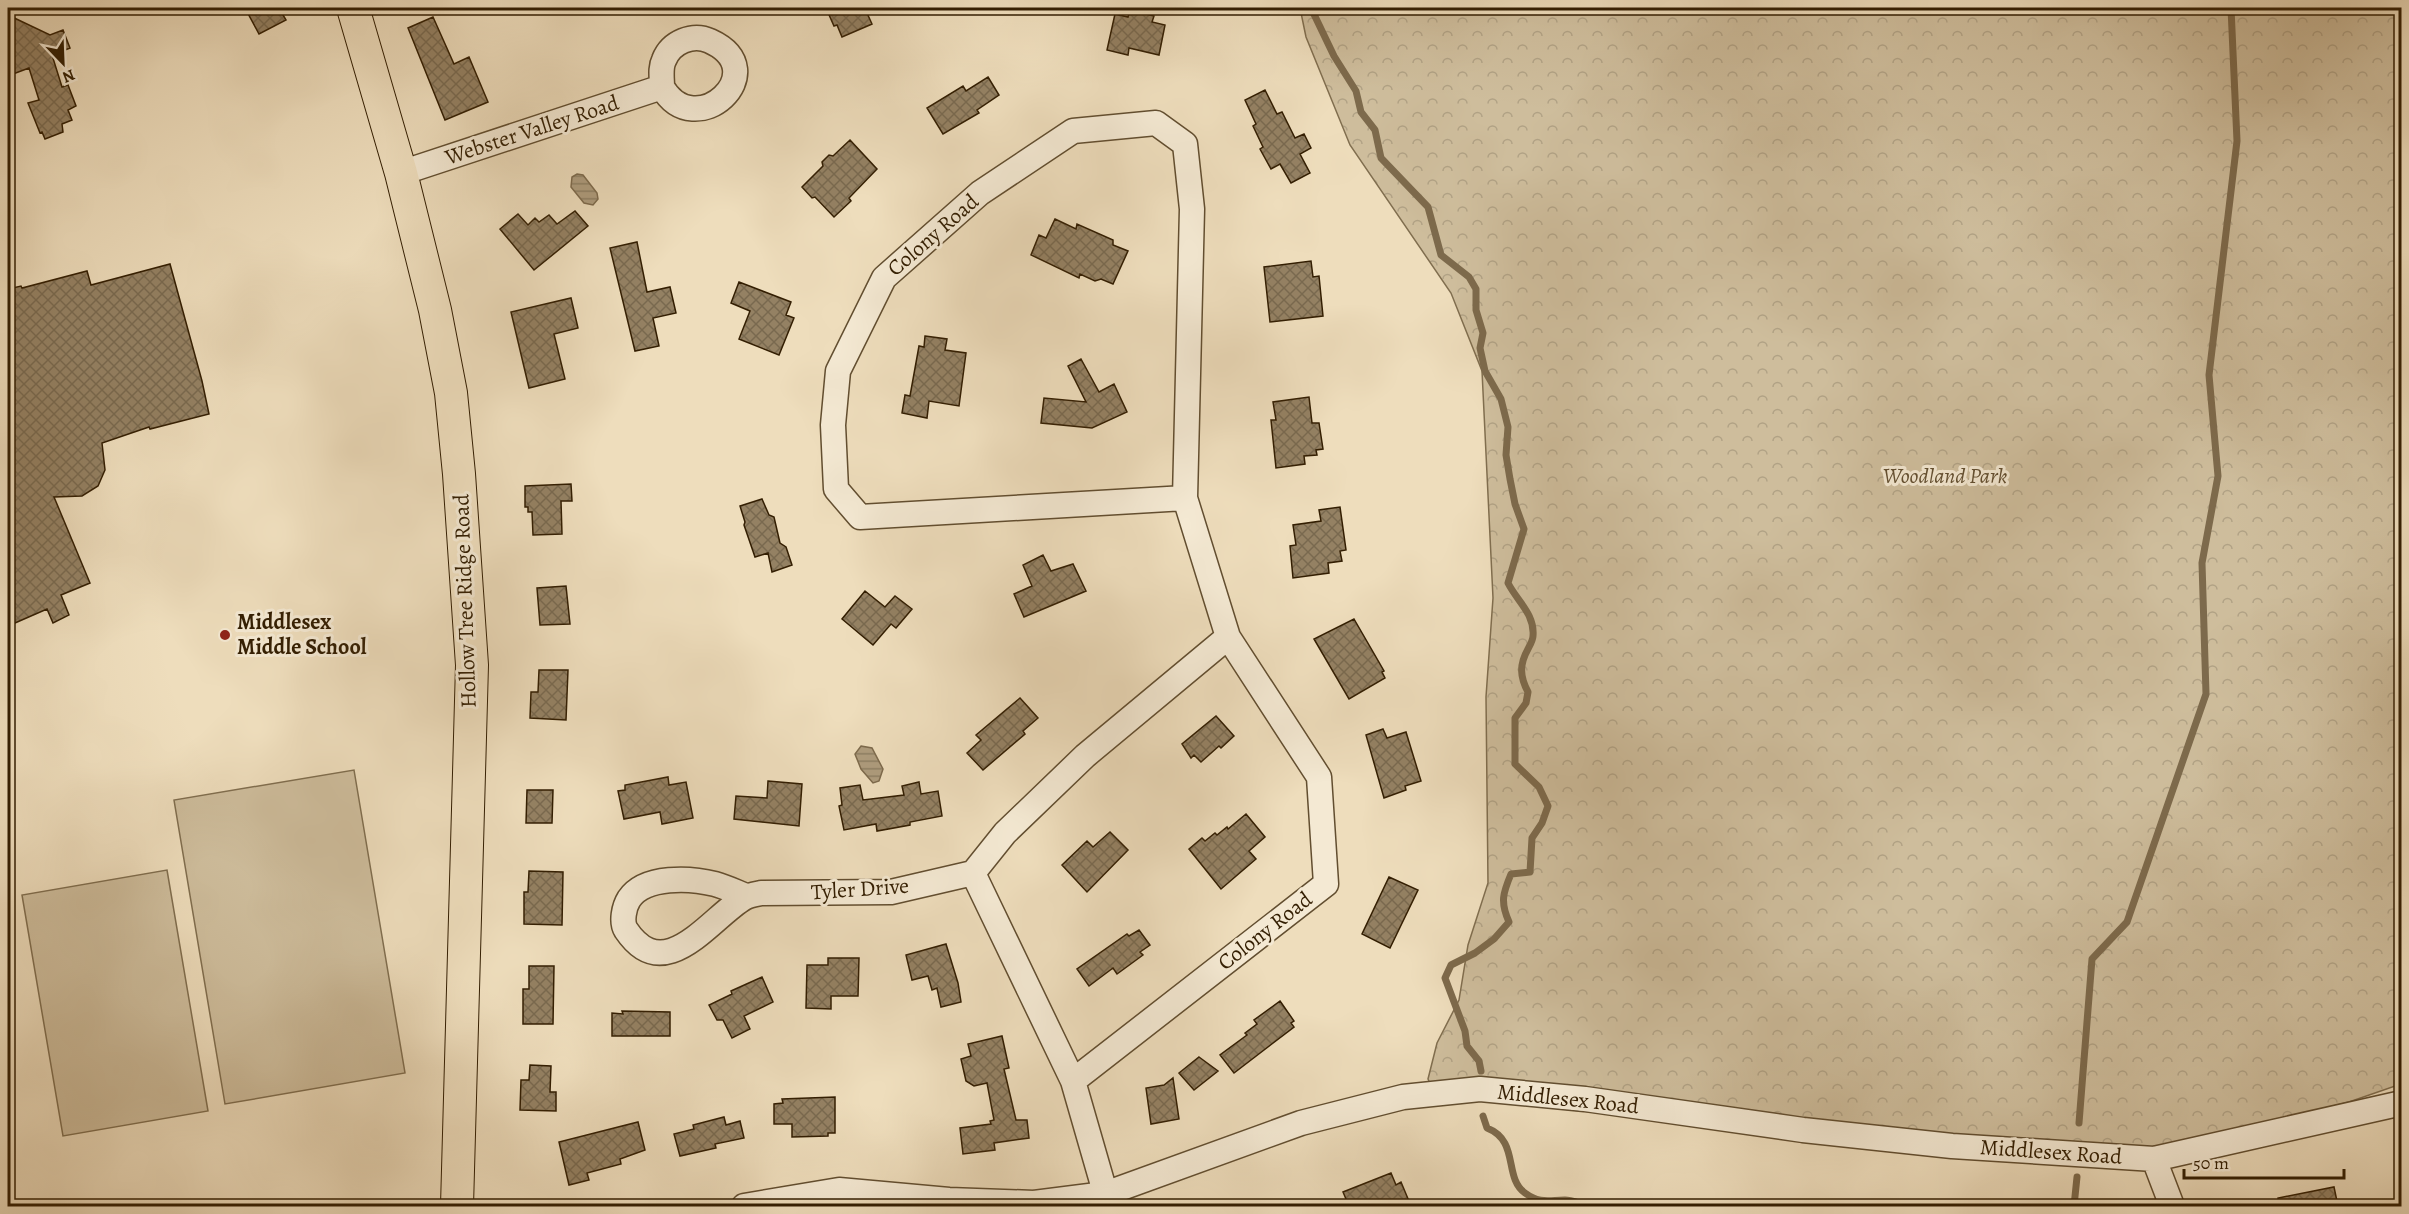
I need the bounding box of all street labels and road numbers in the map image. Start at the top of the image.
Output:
street label: Webster Valley Road [440,88,623,173]
street label: Colony Road [881,187,985,283]
street label: Hollow Tree Ridge Road [446,493,484,709]
street label: Tyler Drive [810,871,910,907]
street label: Colony Road [1212,885,1319,977]
street label: Middlesex Road [1496,1077,1641,1121]
street label: Middlesex Road [1979,1132,2123,1172]

